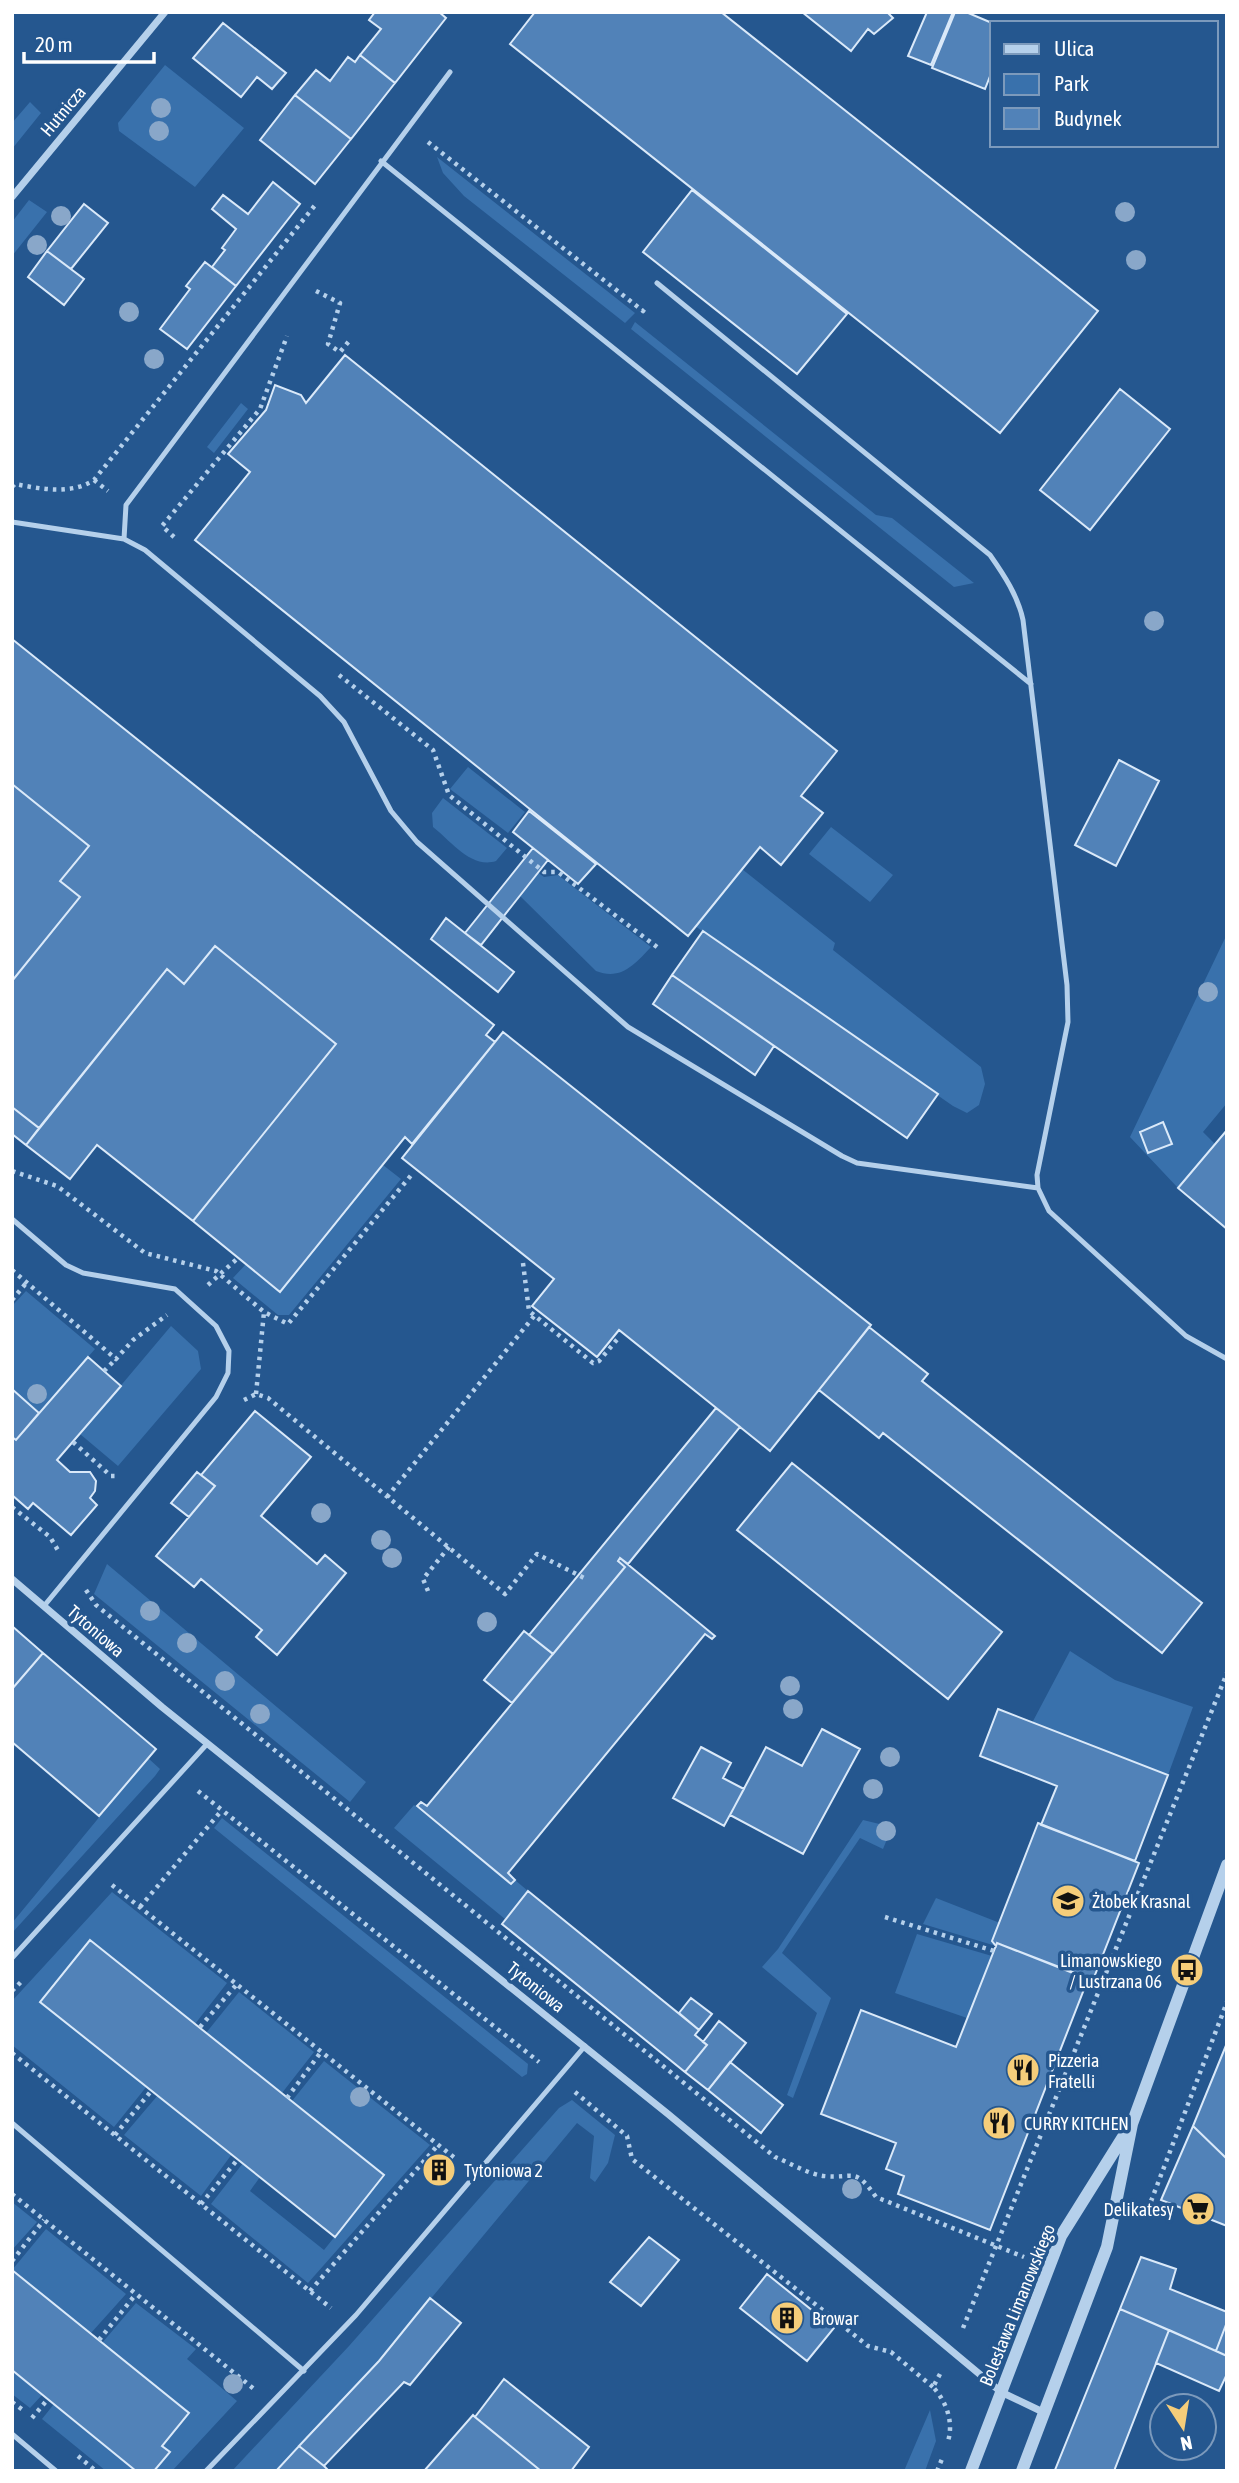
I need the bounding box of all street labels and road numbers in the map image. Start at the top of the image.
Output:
street label: Hutnicza [36,82,90,140]
street label: Tytoniowa [63,1601,129,1661]
street label: Tytoniowa [503,1957,569,2017]
street label: Bolesława Limanowskiego [975,2221,1059,2389]

